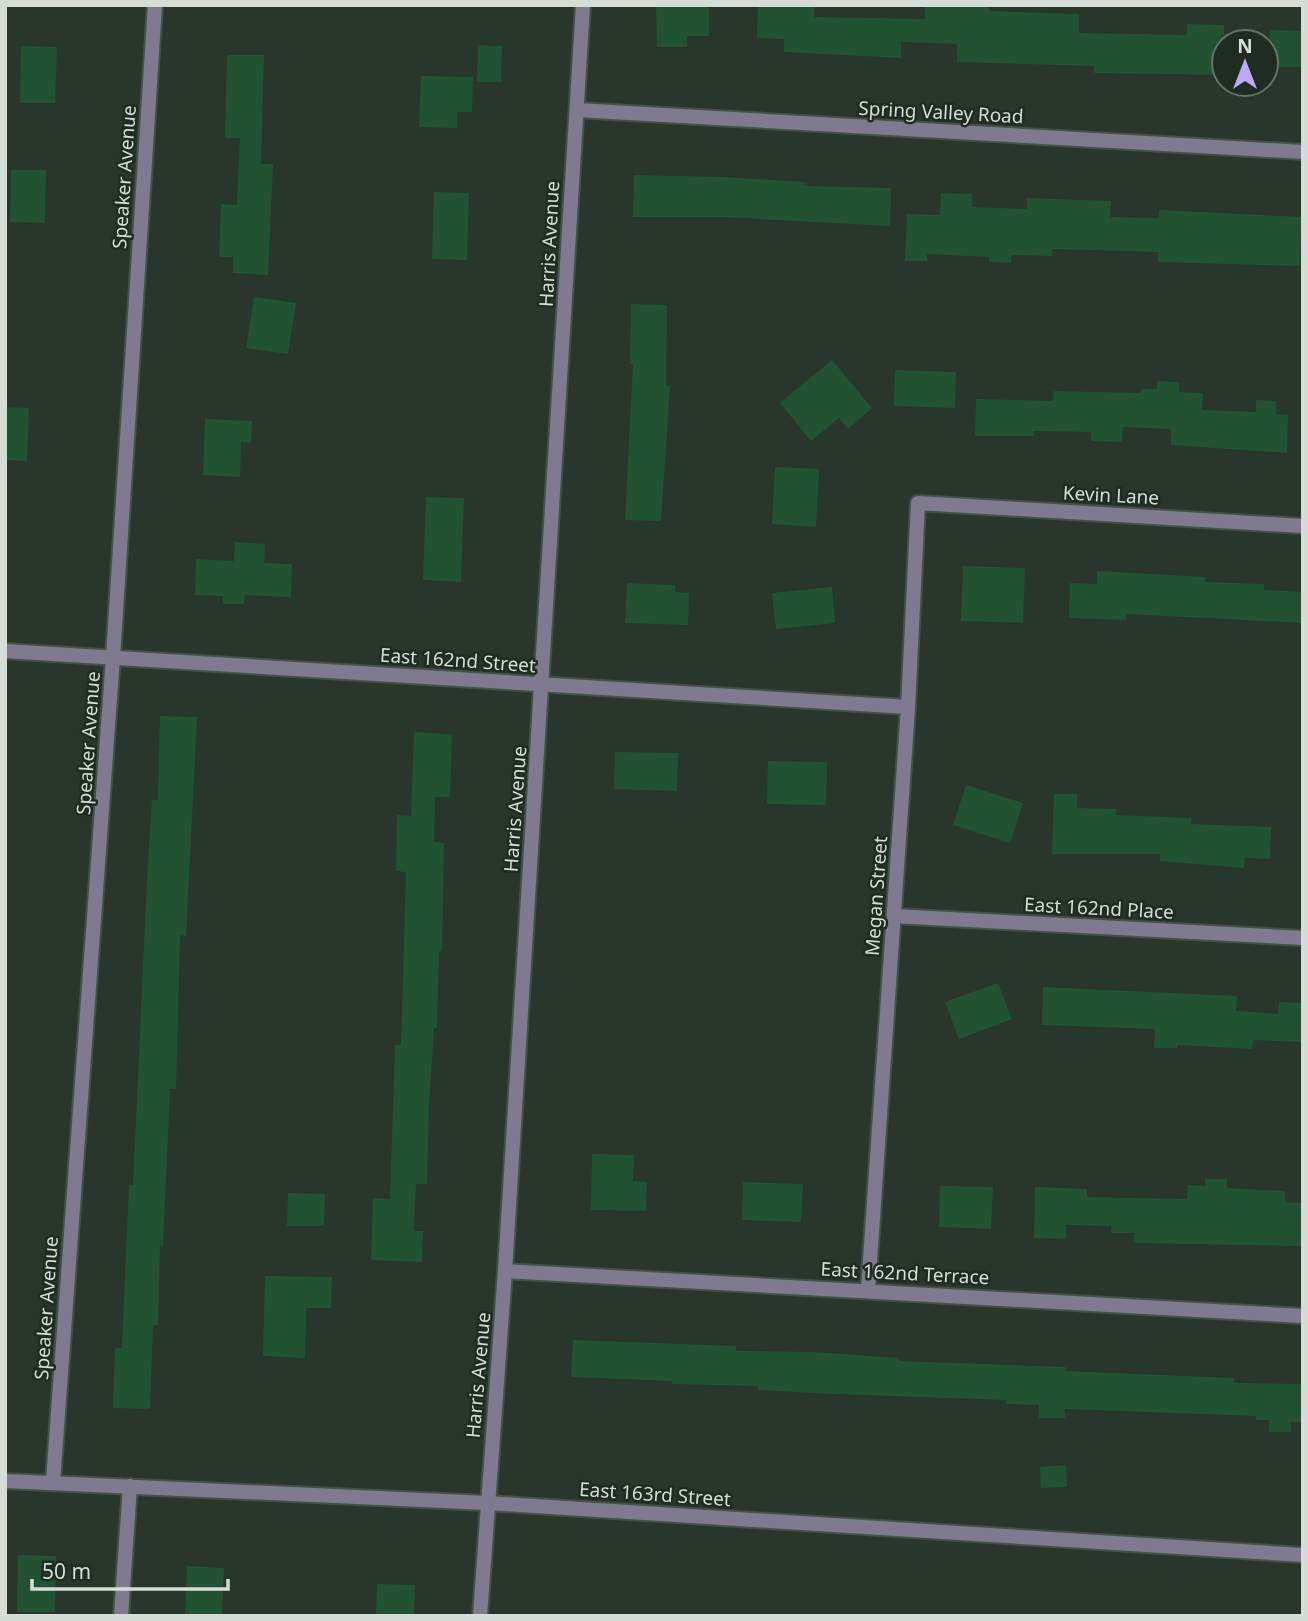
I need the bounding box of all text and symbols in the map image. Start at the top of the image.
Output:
north arrow [1210,28,1280,98]
text: N [1237,33,1253,59]
street label: Spring Valley Road [858,95,1024,129]
street label: Speaker Avenue [106,104,142,250]
street label: Harris Avenue [533,180,565,308]
street label: Kevin Lane [1062,479,1160,511]
street label: East 162nd Street [379,642,537,678]
street label: Speaker Avenue [70,670,106,816]
street label: Harris Avenue [498,745,532,873]
street label: Megan Street [859,835,893,957]
street label: East 162nd Place [1023,891,1175,925]
street label: Speaker Avenue [28,1235,64,1381]
street label: East 162nd Terrace [820,1256,990,1290]
street label: Harris Avenue [460,1311,496,1439]
street label: East 163rd Street [578,1476,732,1512]
scale bar [32,1548,228,1592]
text: 50 m [42,1557,91,1585]

